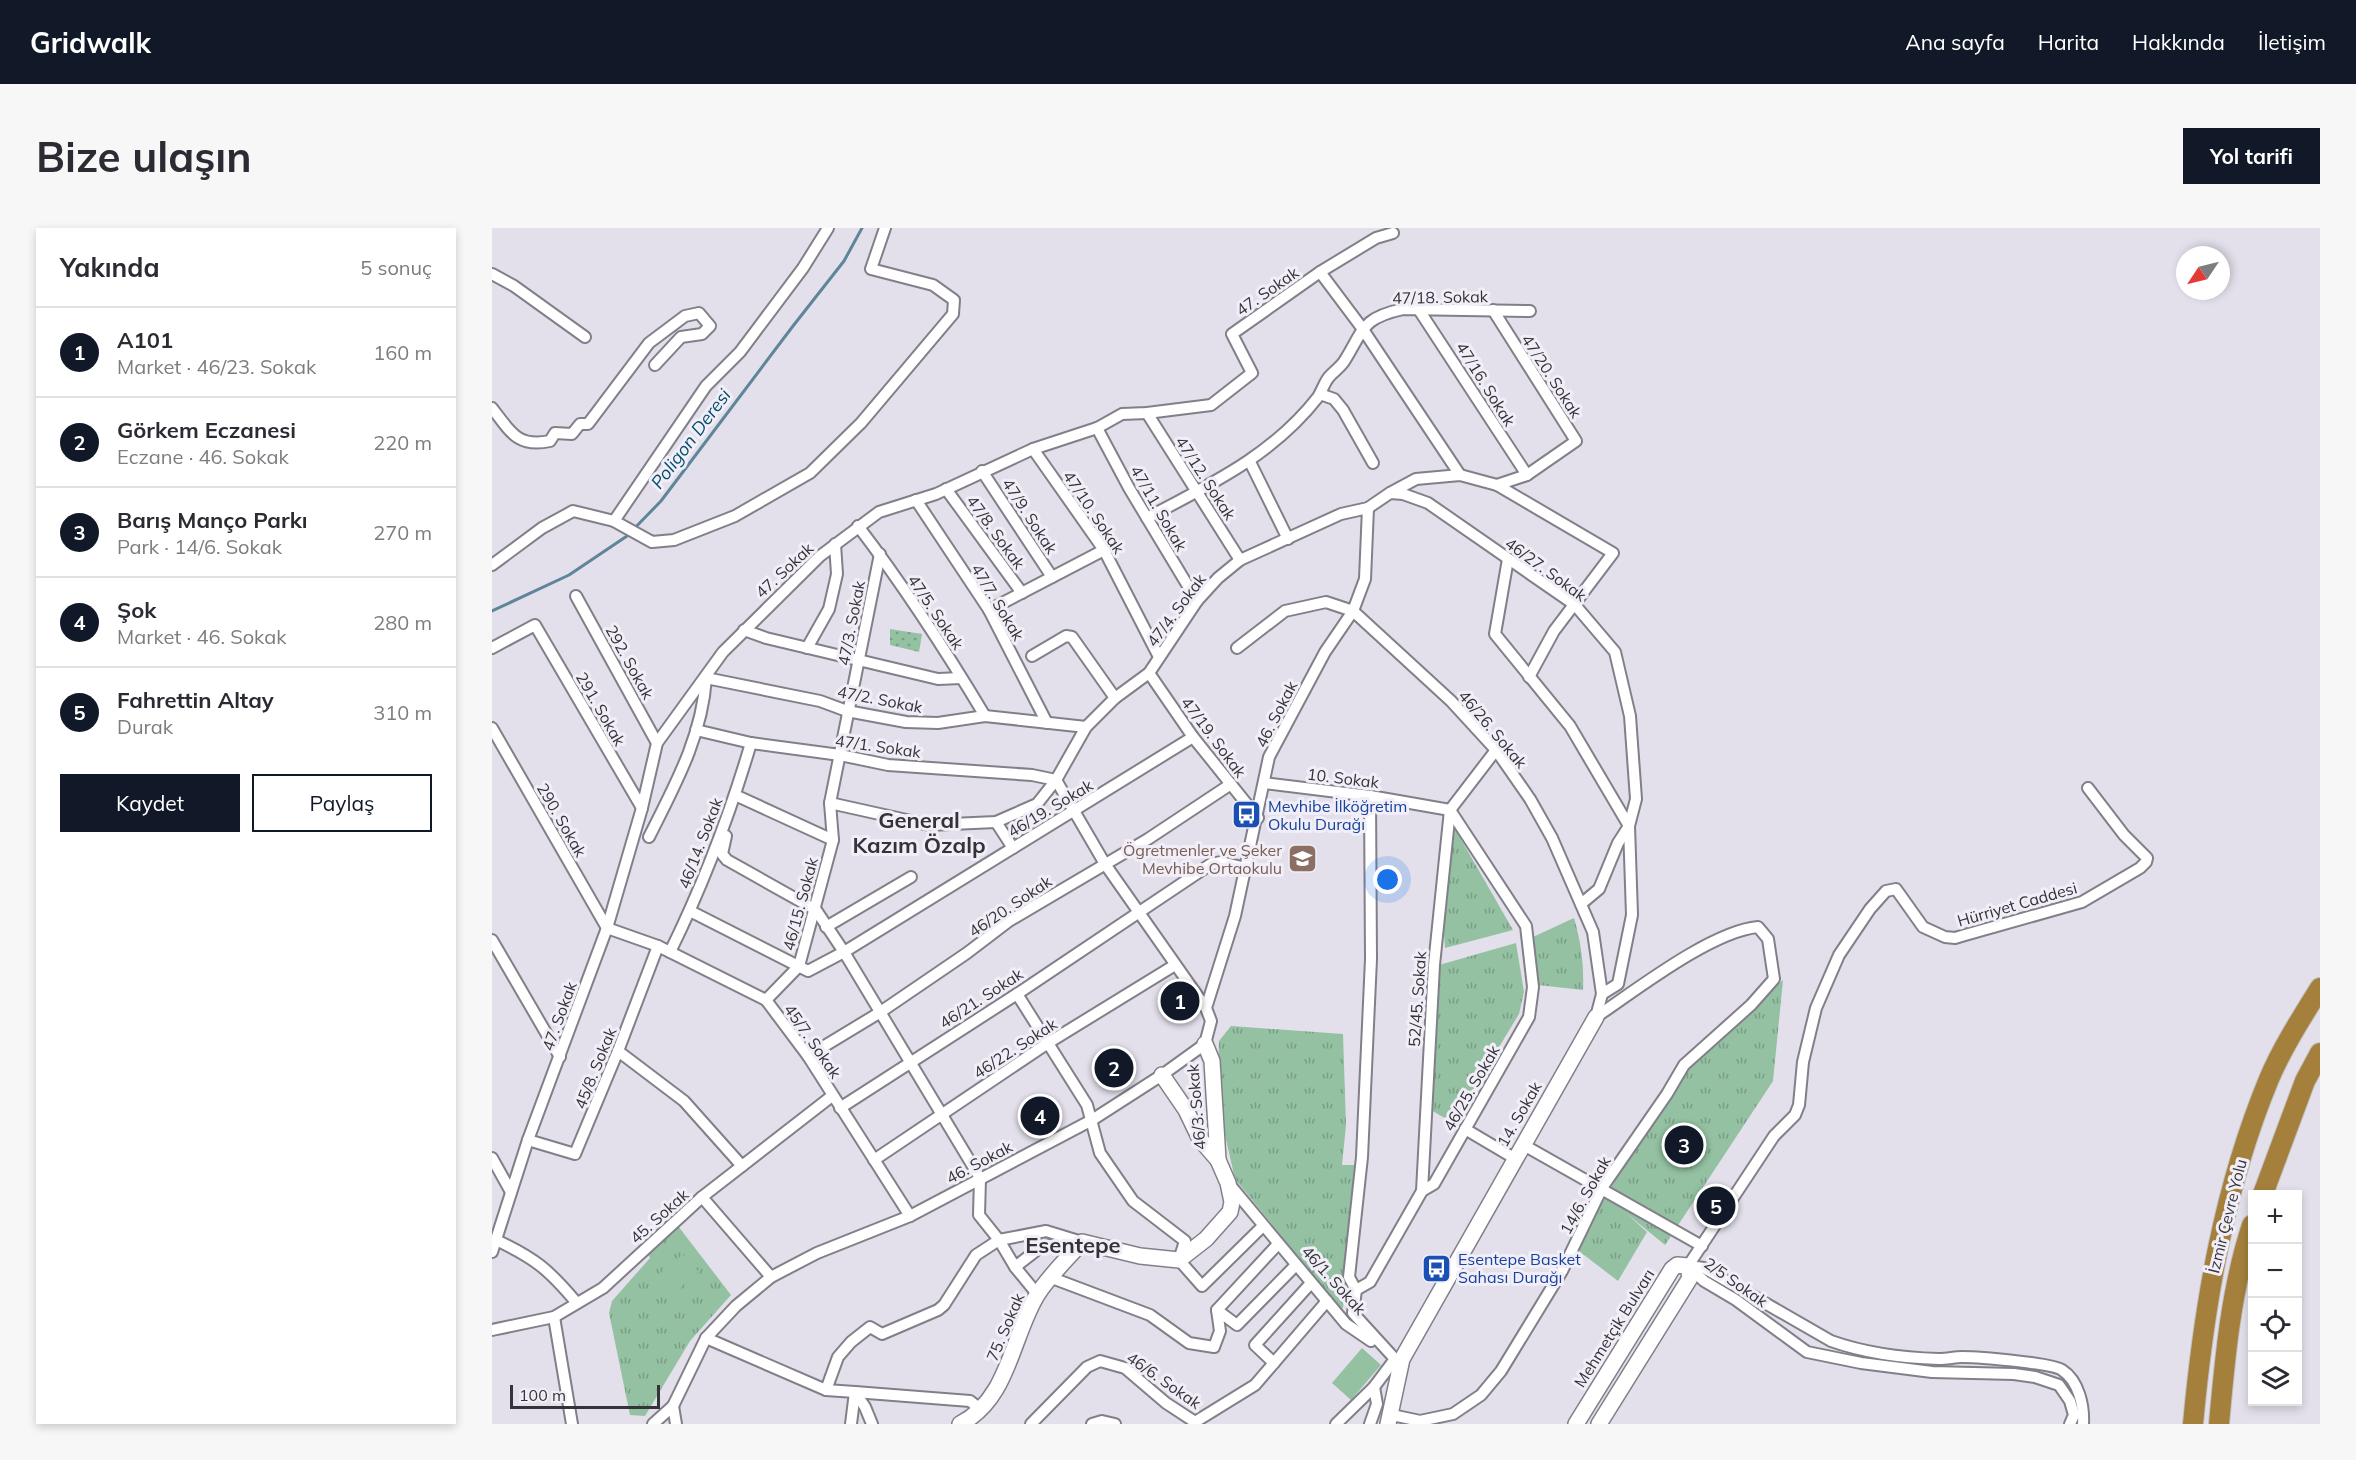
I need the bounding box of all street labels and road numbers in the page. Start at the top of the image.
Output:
street label: 47. Sokak [1232,262,1303,320]
street label: 47/18. Sokak [1392,286,1489,308]
street label: 47/20. Sokak [1517,330,1587,422]
street label: 47/16. Sokak [1452,338,1520,431]
street label: 47/12. Sokak [1171,432,1241,524]
street label: 47/11. Sokak [1126,461,1192,555]
street label: 47/10. Sokak [1059,467,1130,558]
street label: 47/9. Sokak [998,474,1062,558]
street label: 47/8. Sokak [963,491,1030,573]
street label: 46/27. Sokak [1501,533,1591,606]
street label: 47. Sokak [751,538,818,602]
street label: 47/7. Sokak [967,560,1029,645]
street label: 47/4. Sokak [1142,569,1210,650]
street label: 47/5. Sokak [904,571,969,654]
street label: 47/3. Sokak [833,578,869,667]
street label: 292. Sokak [601,621,659,703]
street label: 291. Sokak [572,669,630,750]
street label: 46. Sokak [1251,677,1302,751]
street label: 47/2. Sokak [836,681,925,717]
street label: 46/26. Sokak [1455,686,1532,773]
street label: 47/19. Sokak [1177,693,1251,782]
street label: 47/1. Sokak [834,730,923,762]
street label: 10. Sokak [1306,764,1381,792]
street label: 46/19. Sokak [1004,774,1097,841]
street label: 290. Sokak [533,780,591,861]
street label: 46/14. Sokak [673,794,727,891]
street label: 46/15. Sokak [778,854,822,953]
street label: 46/20. Sokak [965,870,1056,941]
street label: Hürriyet Caddesi [1955,877,2079,931]
street label: 52/45. Sokak [1404,950,1430,1048]
street label: 46/21. Sokak [935,963,1027,1033]
street label: 47. Sokak [537,978,581,1053]
street label: 45/7. Sokak [780,1000,846,1083]
street label: 46/22. Sokak [969,1013,1061,1083]
street label: 45/8. Sokak [570,1024,621,1112]
street label: 46/25. Sokak [1438,1041,1504,1135]
street label: 46/3. Sokak [1182,1062,1210,1151]
street label: 14. Sokak [1492,1077,1546,1150]
street label: 46. Sokak [942,1136,1016,1188]
street label: 14/6. Sokak [1555,1152,1615,1238]
street label: İzmir Çevre Yolu [2203,1157,2251,1275]
street label: 45. Sokak [626,1184,693,1248]
street label: 46/1. Sokak [1298,1241,1371,1319]
street label: 2/5 Sokak [1700,1253,1772,1312]
street label: Mehmetçik Bulvarı [1570,1265,1658,1391]
street label: 75. Sokak [982,1289,1029,1364]
street label: 46/6. Sokak [1123,1347,1206,1413]

